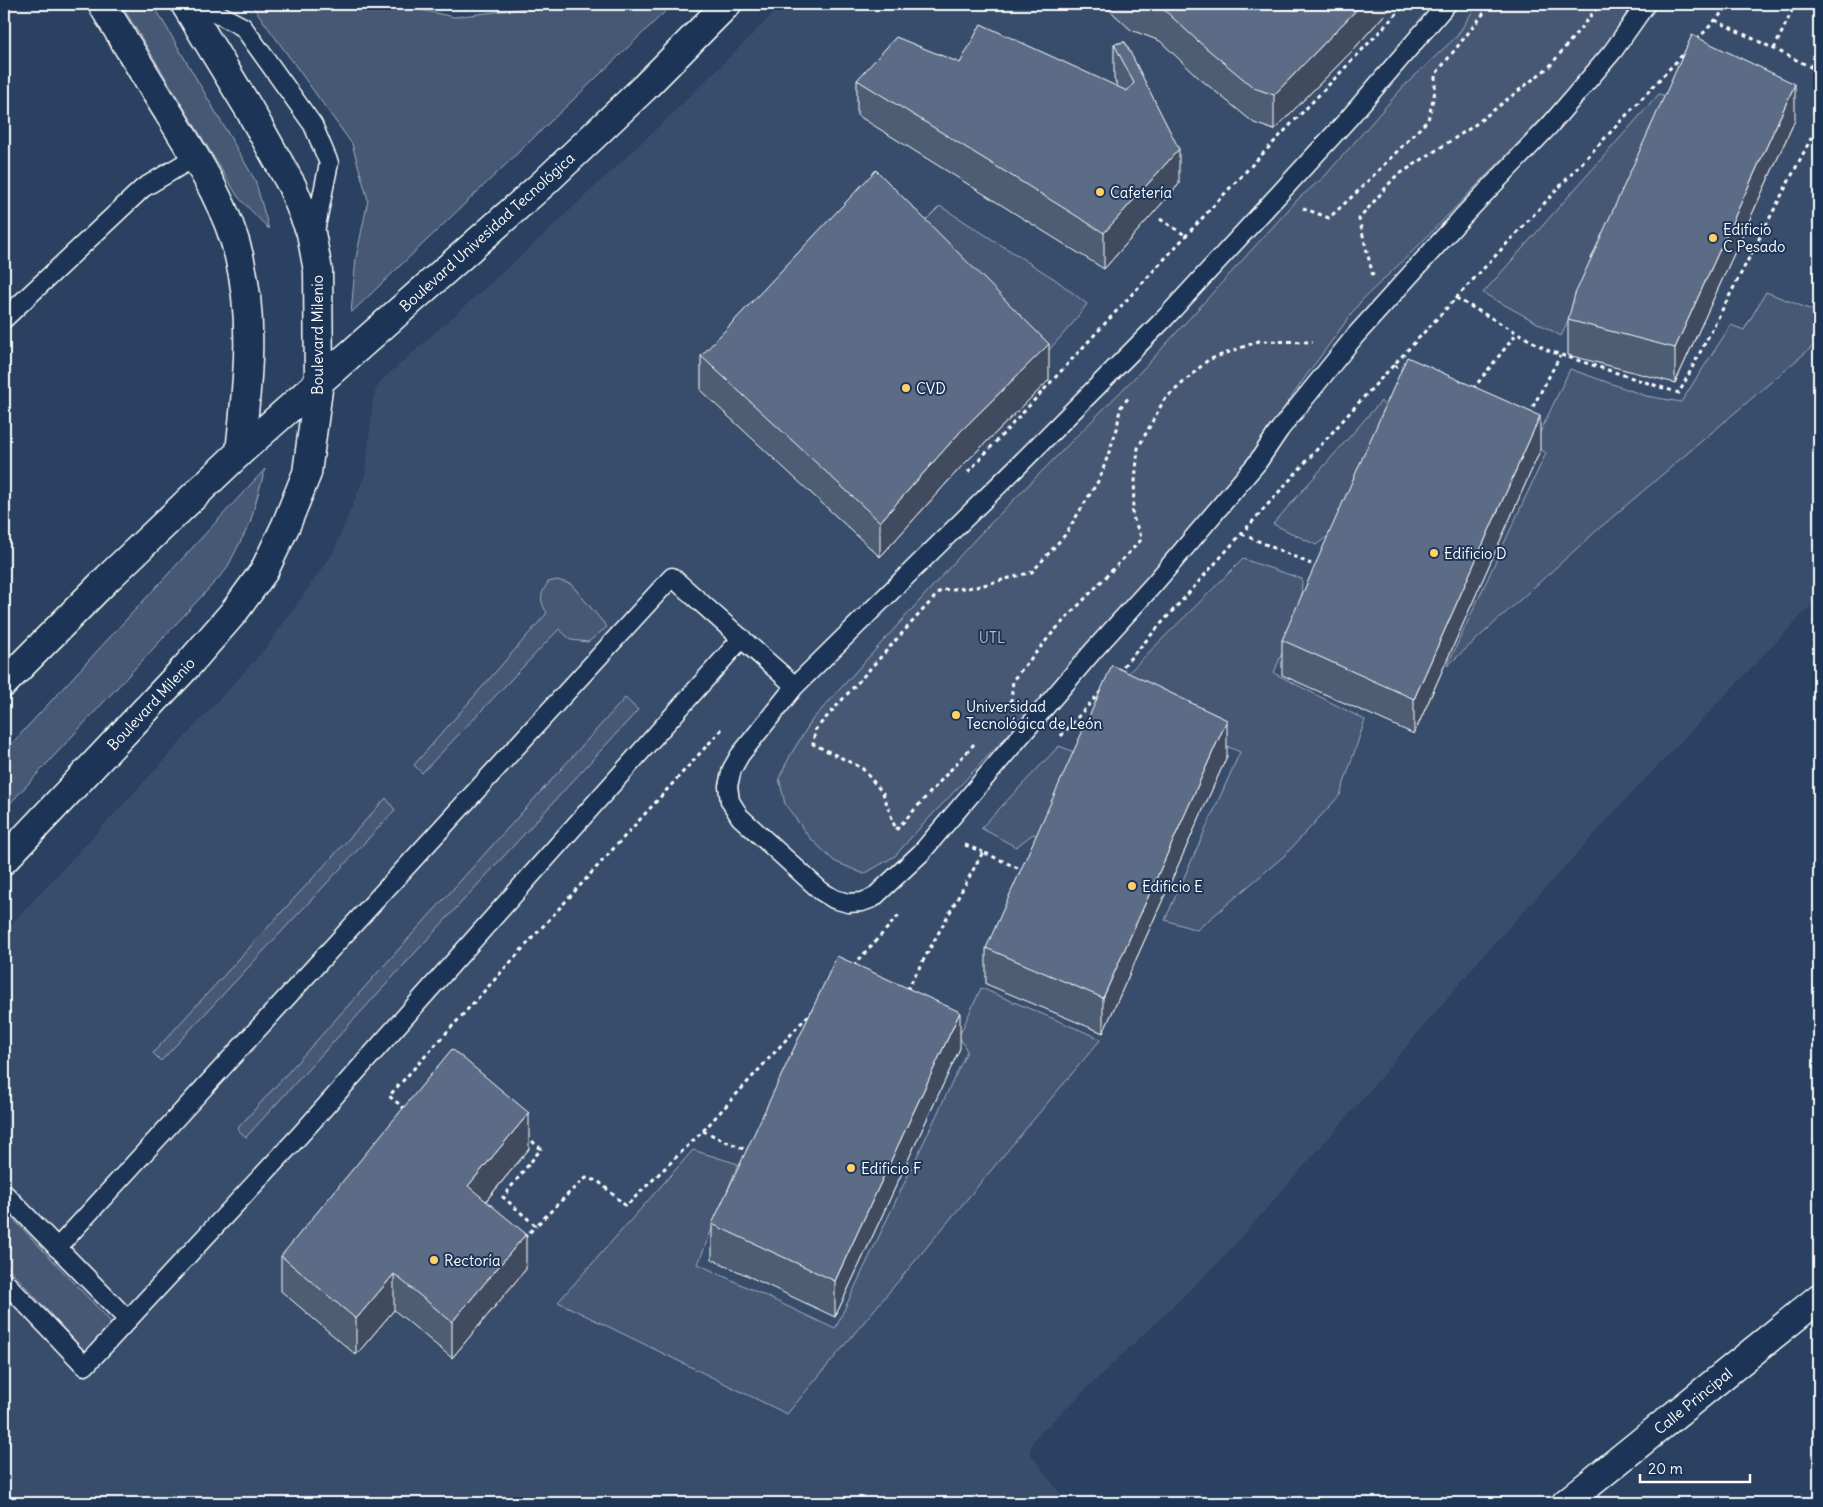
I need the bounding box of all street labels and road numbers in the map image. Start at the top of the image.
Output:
street label: Boulevard Univesidad Tecnológica [395,148,579,316]
street label: Boulevard Milenio [308,275,327,395]
street label: Boulevard Milenio [103,654,199,754]
street label: Calle Principal [1650,1364,1736,1438]

